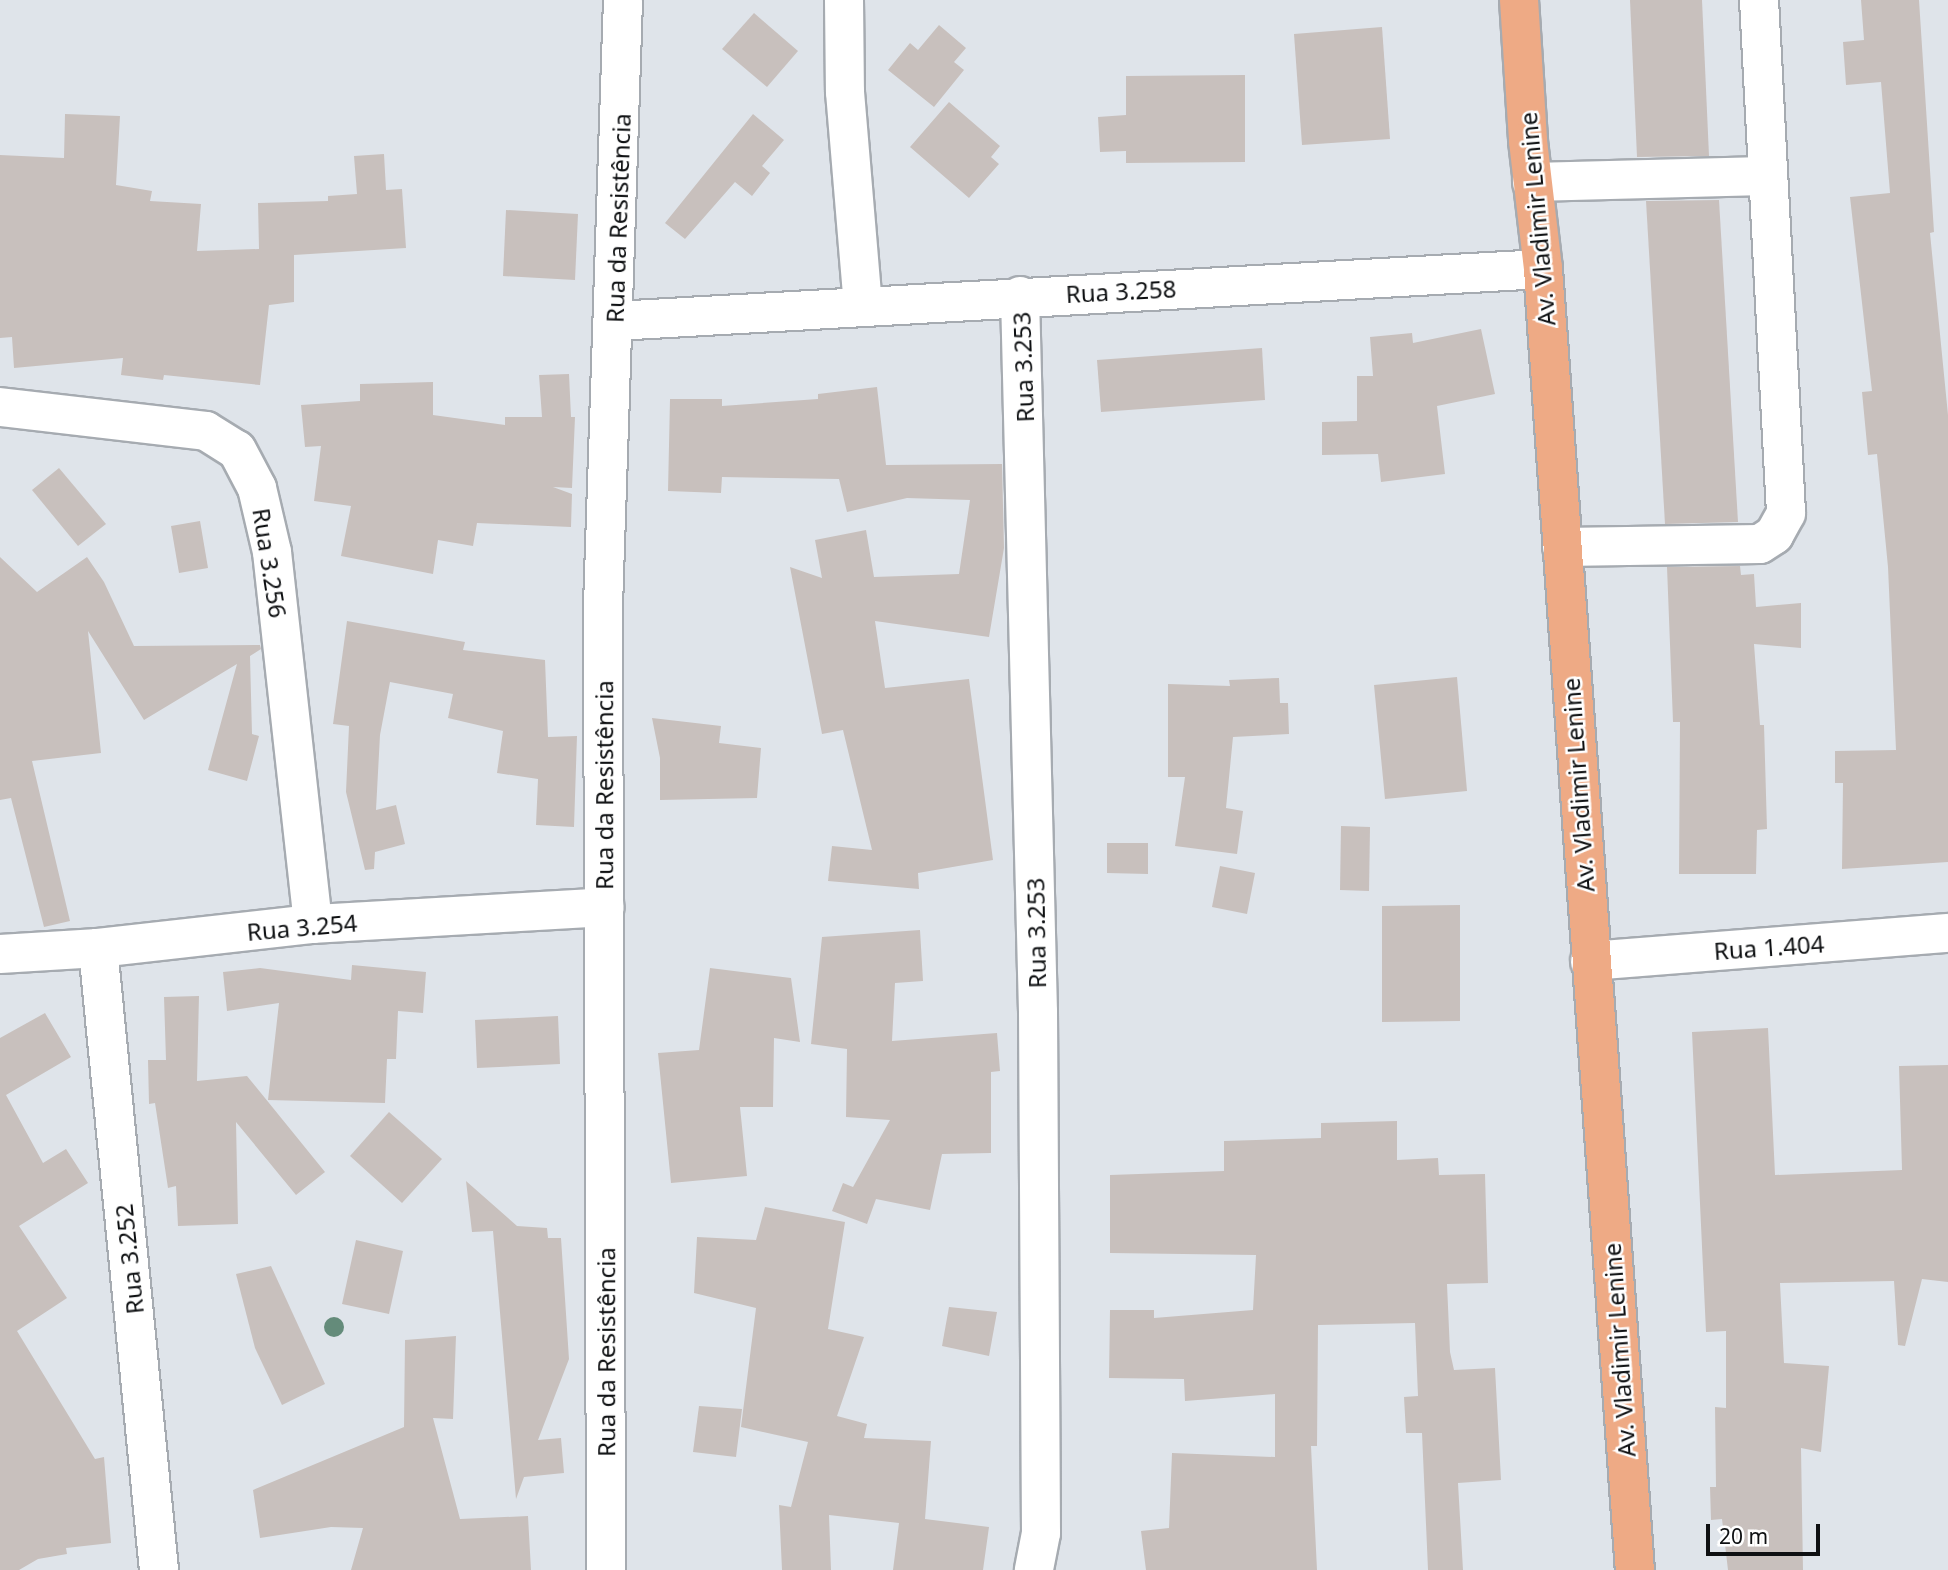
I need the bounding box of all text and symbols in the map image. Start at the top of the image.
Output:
street label: Av. Vladimir Lenine [1513,111,1561,327]
street label: Rua da Resistência [600,113,636,323]
street label: Rua 3.258 [1065,274,1177,308]
street label: Rua 3.253 [1007,311,1039,423]
street label: Rua 3.256 [247,506,293,620]
street label: Av. Vladimir Lenine [1556,677,1600,893]
street label: Rua da Resistência [590,680,618,890]
street label: Rua 3.253 [1021,877,1051,989]
street label: Rua 3.254 [246,908,358,946]
street label: Rua 1.404 [1713,929,1825,965]
street label: Rua 3.252 [109,1202,149,1316]
street label: Av. Vladimir Lenine [1597,1242,1641,1458]
street label: Rua da Resistência [592,1247,620,1457]
scale bar [1710,1510,1824,1554]
text: 20 m [1719,1522,1768,1550]

